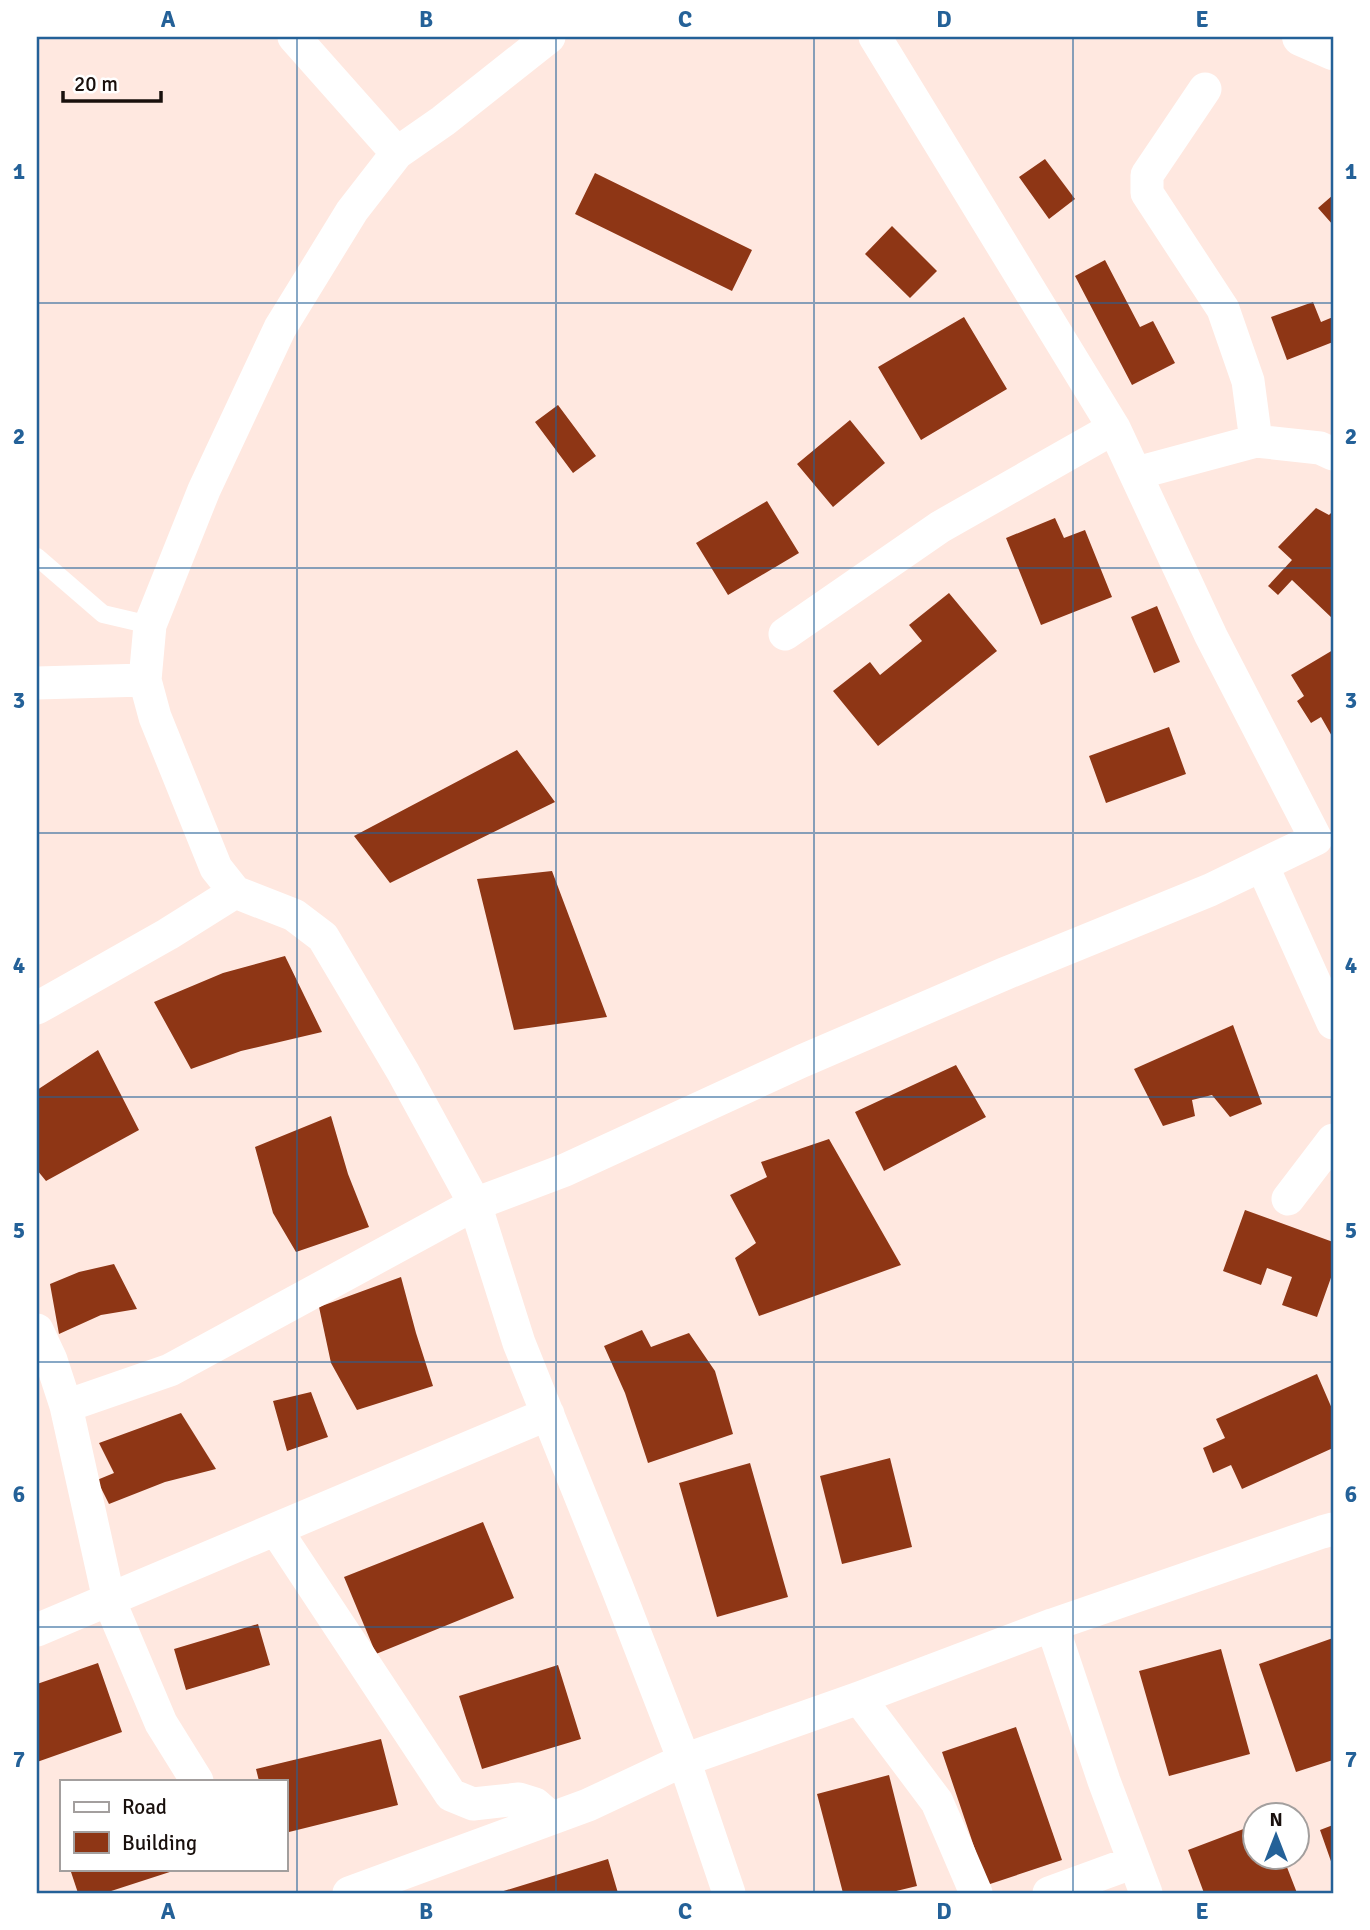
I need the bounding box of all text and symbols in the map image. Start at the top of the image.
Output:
text: A [161,5,176,34]
text: B [419,5,433,34]
text: C [678,5,692,34]
text: D [936,5,952,34]
text: E [1195,5,1209,34]
scale bar [63,60,161,104]
text: 20 m [74,71,118,97]
text: 1 [13,157,25,186]
text: 1 [1345,157,1357,186]
text: 2 [13,422,25,451]
text: 2 [1345,422,1357,451]
text: 3 [13,686,25,715]
text: 3 [1345,686,1357,715]
text: 4 [13,951,25,980]
text: 4 [1345,951,1357,980]
text: 5 [13,1216,25,1245]
text: 5 [1345,1216,1357,1245]
text: 6 [13,1480,25,1509]
text: 6 [1345,1480,1357,1509]
text: 7 [13,1745,25,1774]
text: 7 [1345,1745,1357,1774]
legend [60,1780,287,1870]
text: Road [122,1794,167,1820]
north arrow [1240,1800,1310,1870]
text: N [1269,1808,1283,1832]
text: Building [122,1830,197,1856]
text: A [161,1897,176,1926]
text: B [419,1897,433,1926]
text: C [678,1897,692,1926]
text: D [936,1897,952,1926]
text: E [1195,1897,1209,1926]

